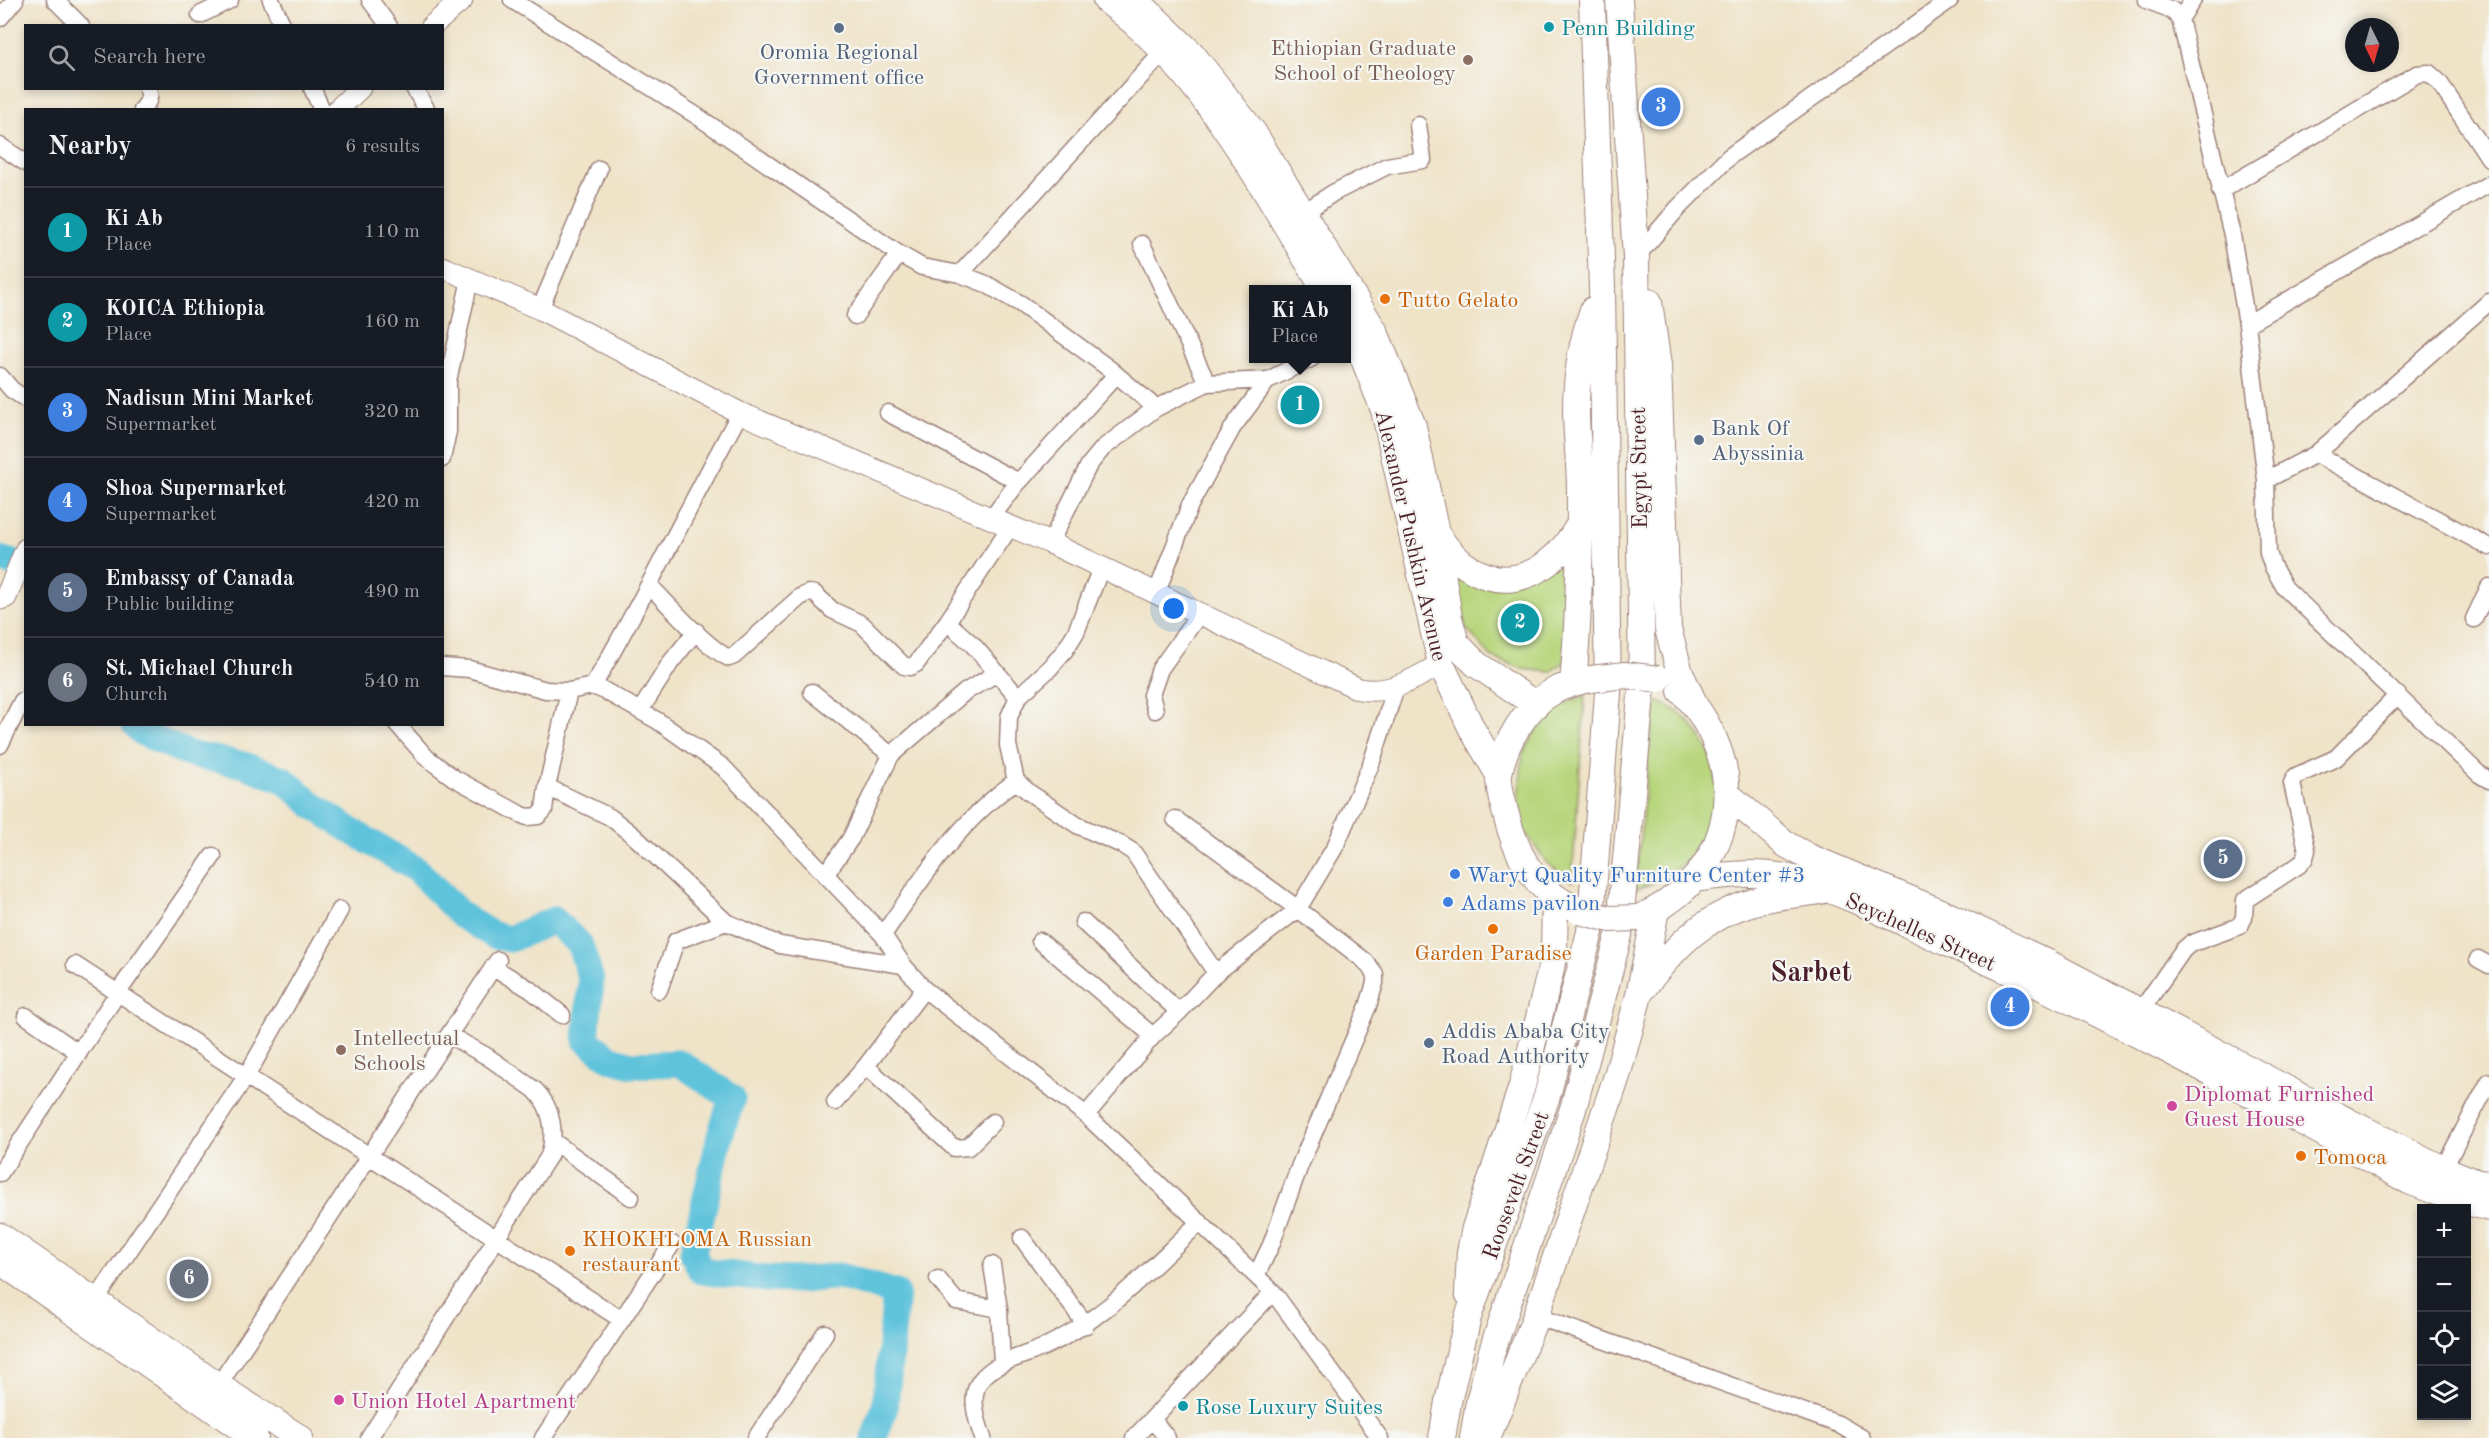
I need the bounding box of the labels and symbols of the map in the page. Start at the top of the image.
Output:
place label: Penn Building [1561,18,1695,40]
north arrow [2345,18,2399,72]
marker: Penn Building [1542,20,1556,34]
marker: Oromia Regional Government office [832,21,846,35]
place label: Ethiopian Graduate School of Theology [1270,38,1456,85]
place label: Oromia Regional Government office [754,42,924,89]
marker: Ethiopian Graduate School of Theology [1461,53,1475,67]
pin: 3 [1642,84,1680,130]
place label: Tutto Gelato [1397,290,1518,312]
marker: Tutto Gelato [1378,292,1392,306]
pin: 1 [1280,382,1320,428]
street label: Egypt Street [1628,407,1652,529]
street label: Alexander Pushkin Avenue [1370,408,1450,663]
place label: Bank Of Abyssinia [1711,418,1805,465]
marker: Bank Of Abyssinia [1692,433,1706,447]
your location [1159,594,1188,623]
pin: 2 [1500,600,1540,646]
pin: 5 [2204,836,2242,882]
place label: Waryt Quality Furniture Center #3 [1467,865,1805,887]
marker: Waryt Quality Furniture Center #3 [1448,867,1462,881]
street label: Seychelles Street [1842,890,1999,976]
place label: Adams pavilon [1460,893,1600,915]
marker: Adams pavilon [1441,895,1455,909]
marker: Garden Paradise [1486,922,1500,936]
place label: Garden Paradise [1414,943,1572,965]
district label: Sarbet [1770,960,1852,988]
pin: 4 [1990,984,2030,1030]
place label: Addis Ababa City Road Authority [1441,1021,1610,1068]
place label: Intellectual Schools [353,1028,459,1075]
marker: Addis Ababa City Road Authority [1422,1036,1436,1050]
marker: Intellectual Schools [334,1043,348,1057]
place label: Diplomat Furnished Guest House [2184,1084,2374,1131]
marker: Diplomat Furnished Guest House [2165,1099,2179,1113]
street label: Roosevelt Street [1480,1109,1554,1263]
place label: Tomoca [2313,1147,2387,1169]
marker: Tomoca [2294,1149,2308,1163]
place label: KHOKHLOMA Russian restaurant [582,1229,812,1276]
marker: KHOKHLOMA Russian restaurant [563,1244,577,1258]
pin: 6 [170,1256,208,1302]
place label: Union Hotel Apartment [351,1391,576,1413]
marker: Union Hotel Apartment [332,1393,346,1407]
place label: Rose Luxury Suites [1195,1397,1383,1419]
marker: Rose Luxury Suites [1176,1399,1190,1413]

